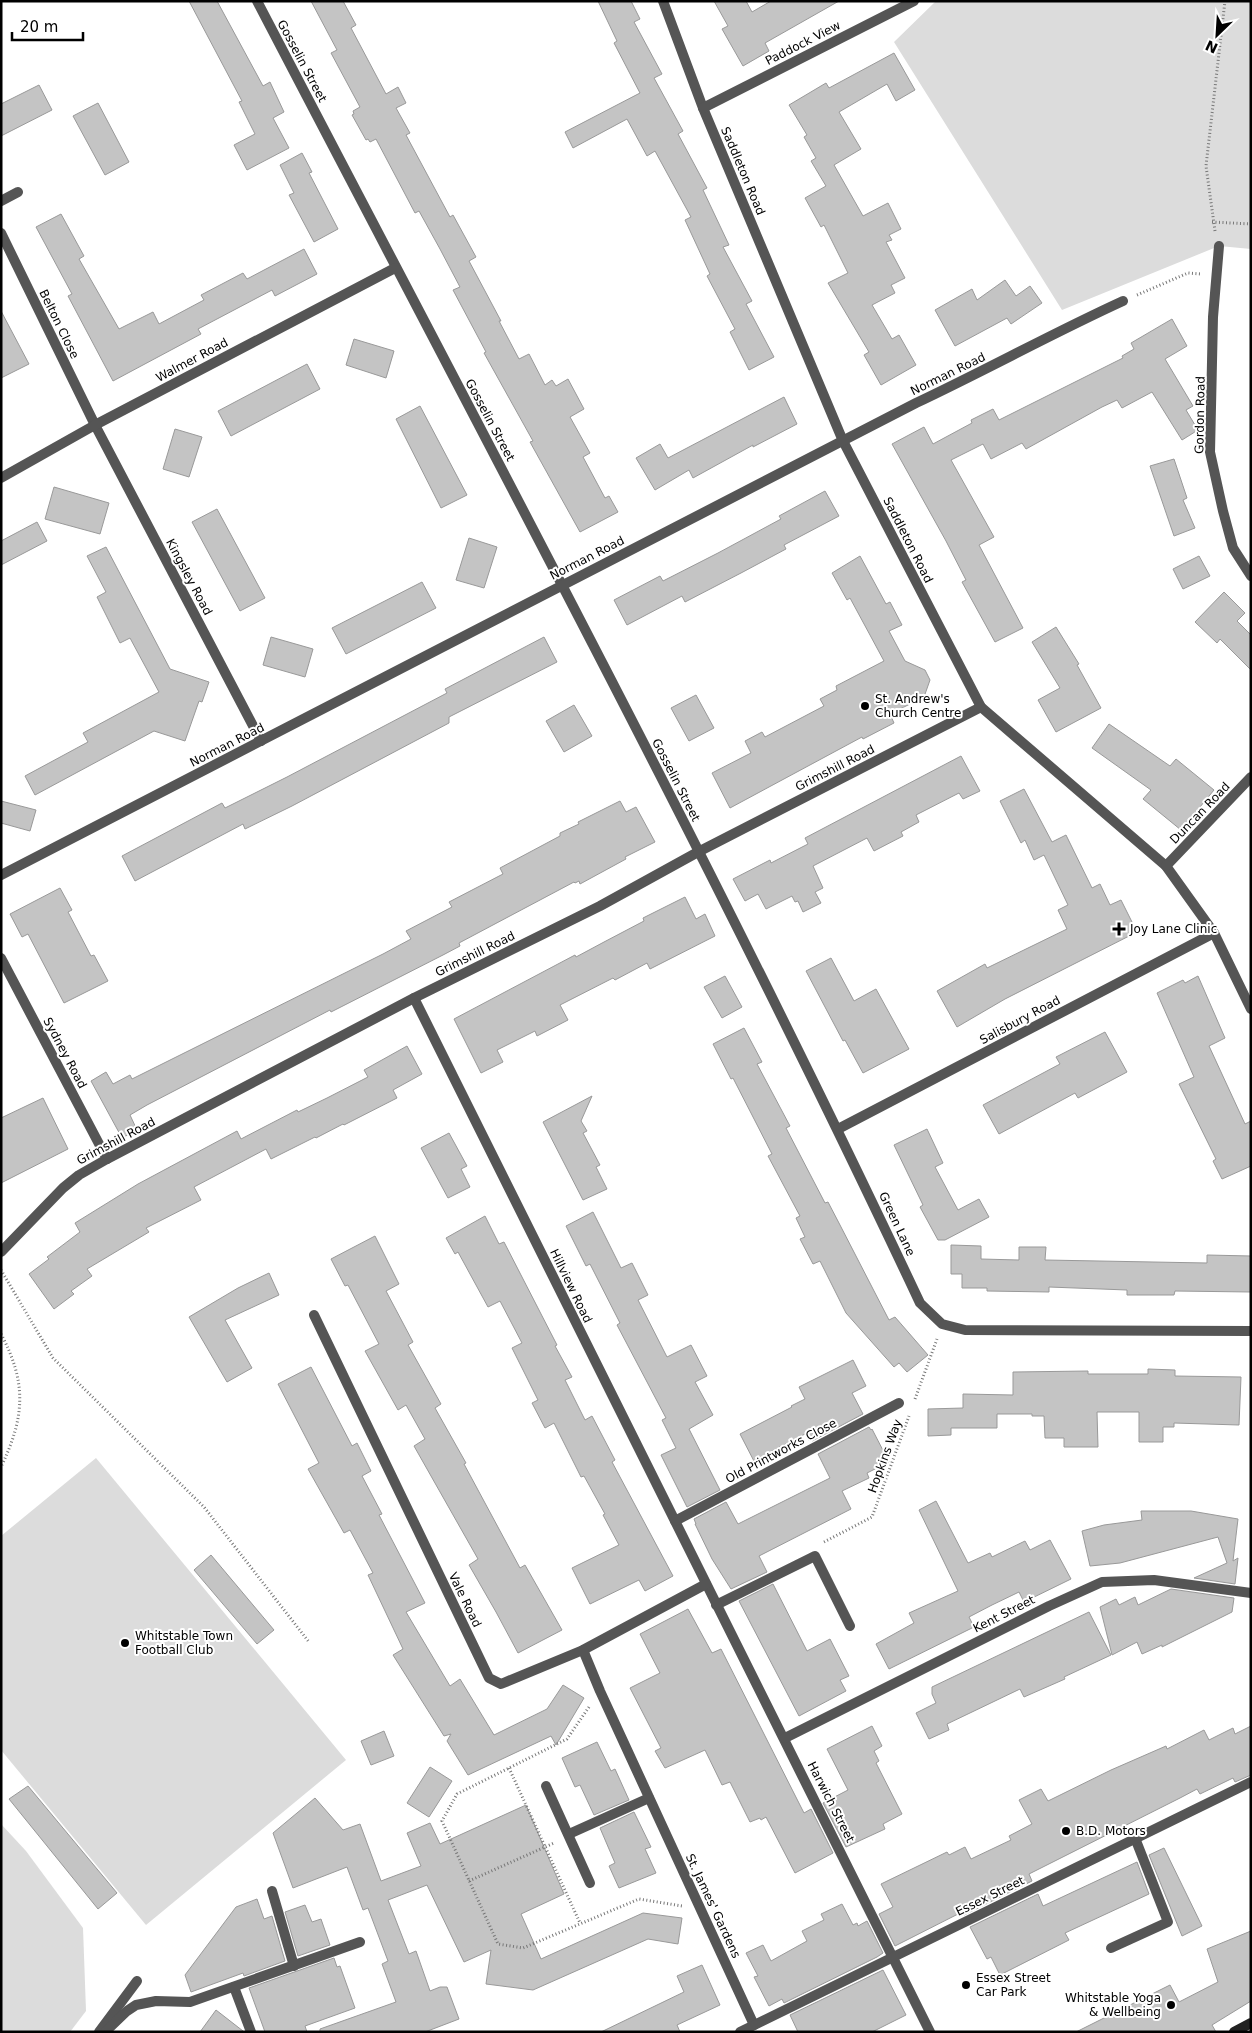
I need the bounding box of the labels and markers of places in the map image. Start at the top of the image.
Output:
place label: St. Andrew's Church Centre [875,692,961,720]
marker: St. Andrew's Church Centre [859,700,871,712]
marker: Joy Lane Clinic [1112,922,1126,936]
place label: Joy Lane Clinic [1129,922,1217,936]
place label: Whitstable Town Football Club [135,1629,233,1657]
marker: Whitstable Town Football Club [119,1637,131,1649]
place label: B.D. Motors [1076,1824,1146,1838]
marker: B.D. Motors [1060,1825,1072,1837]
place label: Essex Street Car Park [976,1971,1051,1999]
marker: Essex Street Car Park [960,1979,972,1991]
place label: Whitstable Yoga & Wellbeing [1065,1991,1161,2019]
marker: Whitstable Yoga & Wellbeing [1165,1999,1177,2011]

